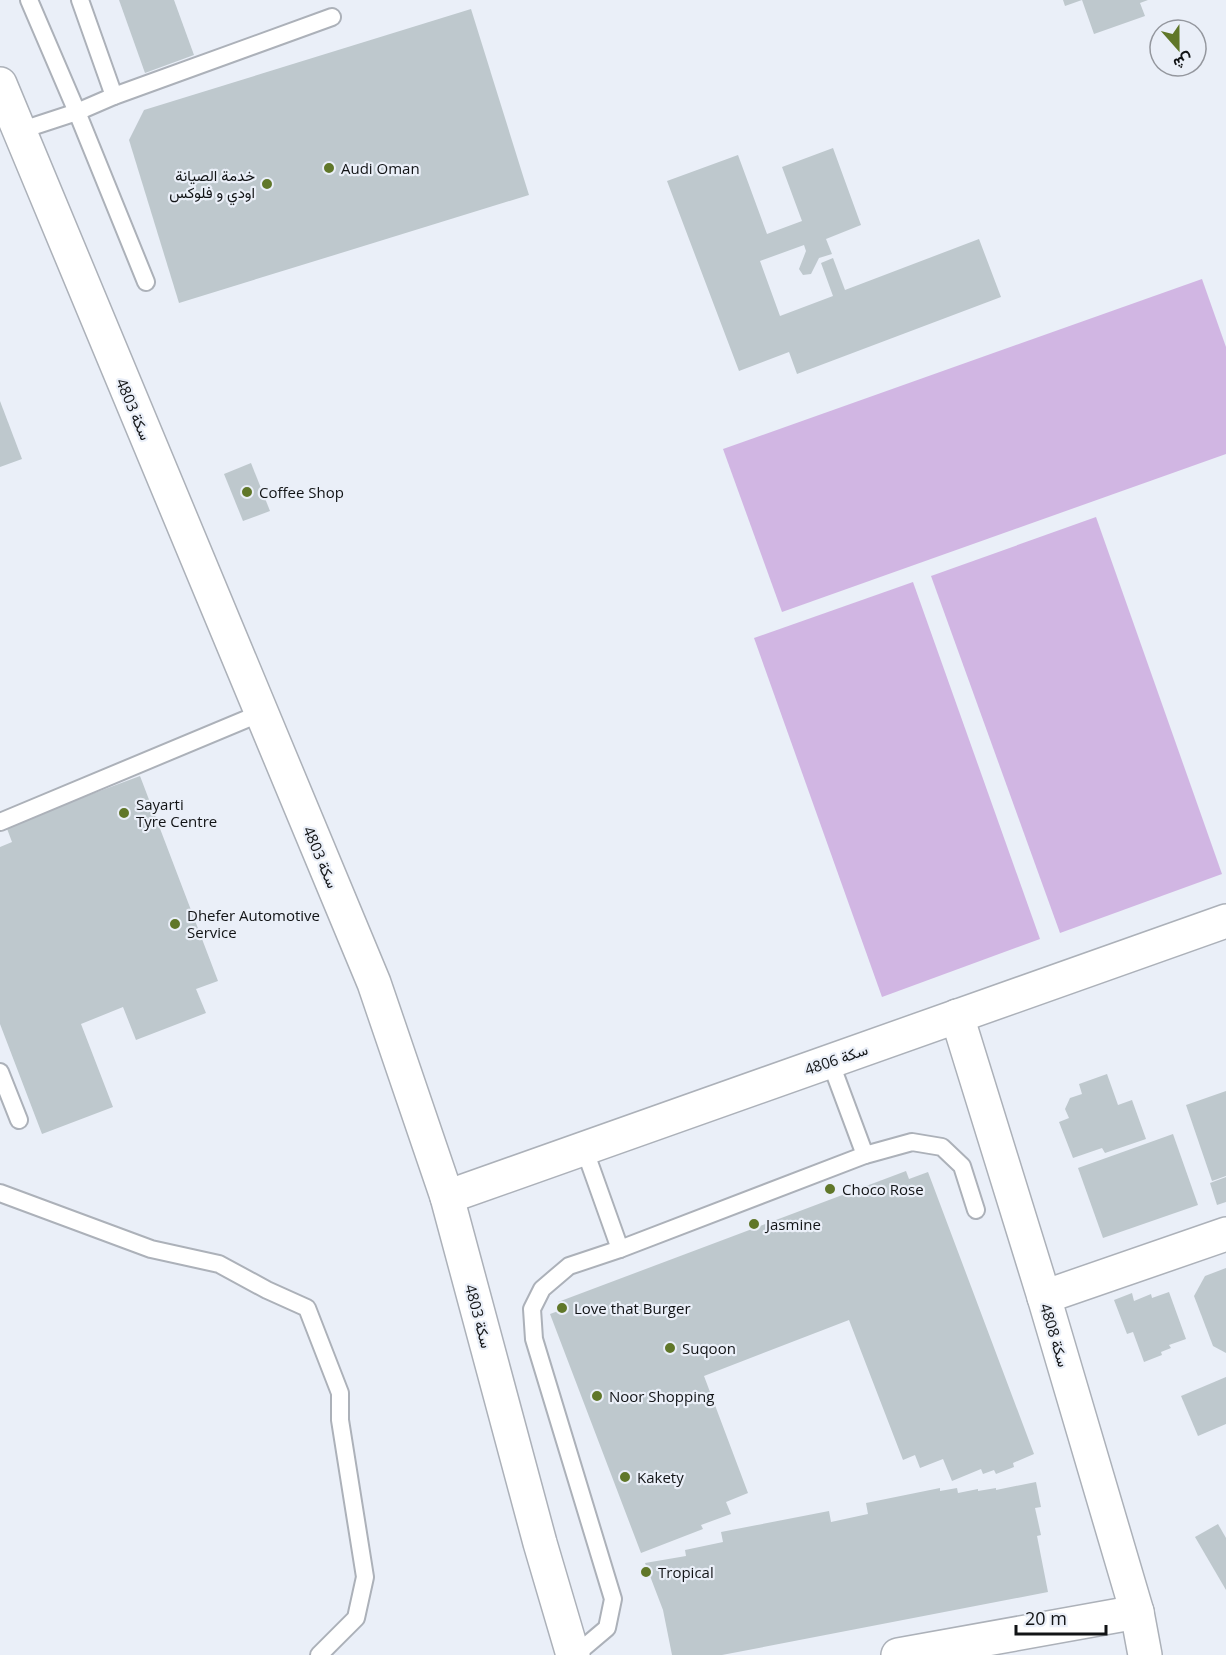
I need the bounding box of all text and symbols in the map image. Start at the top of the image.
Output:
north arrow [1148,18,1208,78]
text: ش [1170,48,1196,76]
place label: Audi Oman [341,158,420,178]
marker: Audi Oman [322,161,336,175]
place label: خدمة الصيانة اودي و فلوكس [169,165,255,206]
marker: خدمة الصيانة اودي و فلوكس [260,177,274,191]
street label: سكة 4803 [112,375,156,443]
place label: Coffee Shop [259,482,344,502]
marker: Coffee Shop [240,485,254,499]
place label: Sayarti Tyre Centre [136,794,217,831]
marker: Sayarti Tyre Centre [117,806,131,820]
street label: سكة 4803 [299,823,343,891]
place label: Dhefer Automotive Service [187,905,320,942]
marker: Dhefer Automotive Service [168,917,182,931]
street label: سكة 4806 [802,1039,870,1079]
place label: Choco Rose [842,1179,924,1199]
marker: Choco Rose [823,1182,837,1196]
place label: Jasmine [764,1214,821,1234]
marker: Jasmine [747,1217,761,1231]
street label: سكة 4803 [461,1282,497,1350]
place label: Love that Burger [574,1298,691,1318]
marker: Love that Burger [555,1301,569,1315]
street label: سكة 4808 [1036,1301,1074,1369]
place label: Suqoon [682,1338,736,1358]
marker: Suqoon [663,1341,677,1355]
place label: Noor Shopping [609,1386,714,1406]
marker: Noor Shopping [590,1389,604,1403]
place label: Kakety [637,1467,684,1487]
marker: Kakety [618,1470,632,1484]
place label: Tropical [658,1562,714,1582]
marker: Tropical [639,1565,653,1579]
scale bar [1016,1598,1106,1636]
text: 20 m [1025,1606,1067,1630]

